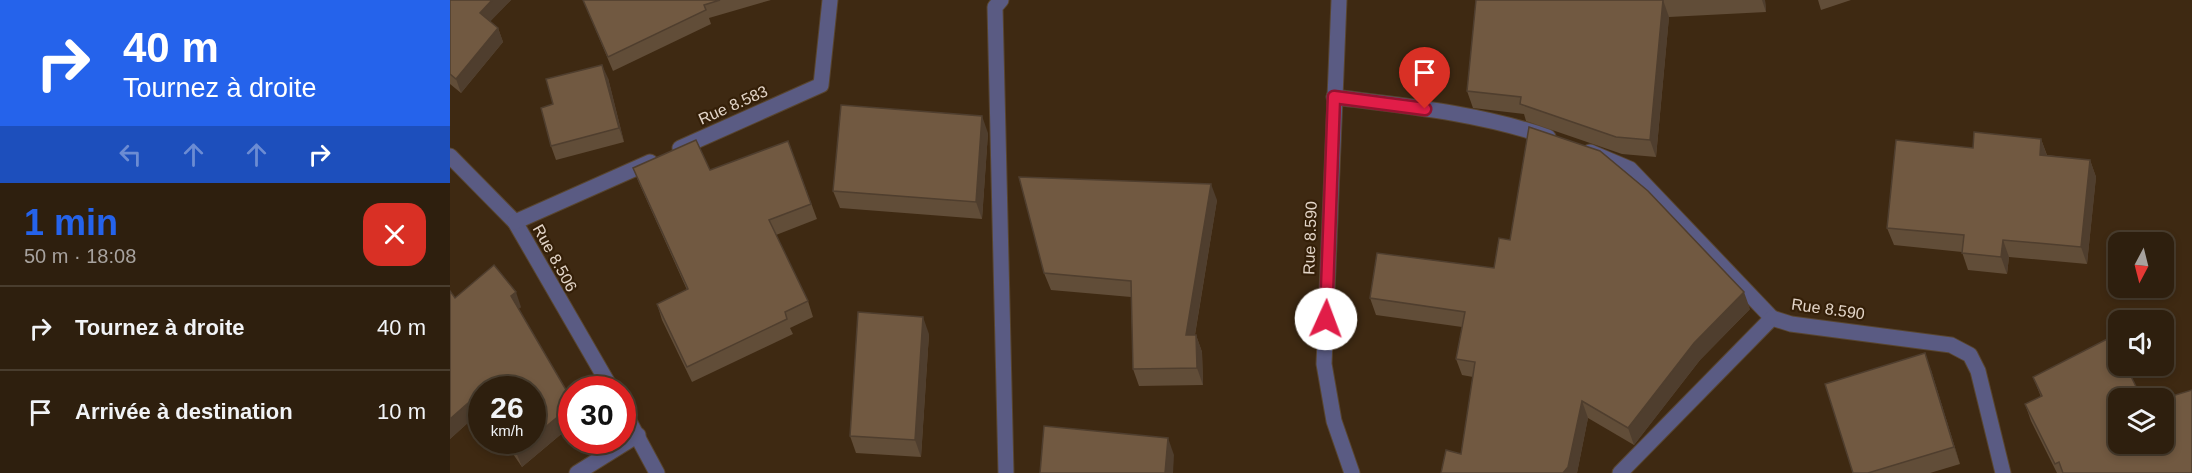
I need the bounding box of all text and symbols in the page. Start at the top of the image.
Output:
icon: right [24,24,102,102]
text: 40 m [123,24,219,71]
pin [1399,47,1450,109]
icon: arrive [1408,56,1441,89]
text: Tournez à droite [123,73,317,103]
street label: Rue 8.583 [696,82,770,128]
icon: left [114,138,147,171]
icon: ahead [177,138,210,171]
icon: ahead [240,138,273,171]
icon: right [303,138,336,171]
street label: Rue 8.590 [1300,201,1320,275]
text: 1 min [24,202,118,243]
button: close [363,203,426,266]
street label: Rue 8.506 [530,222,580,294]
north arrow [2108,232,2174,298]
map controls [2108,232,2174,454]
text: 50 m · 18:08 [24,245,136,267]
position arrow [1294,287,1358,351]
street label: Rue 8.590 [1790,295,1866,323]
button: sound [2108,310,2174,376]
icon: right [24,312,57,345]
text: Tournez à droite [75,315,245,340]
text: 40 m [377,315,426,340]
speed limit sign: 30 [558,376,636,454]
button: layers [2108,388,2174,454]
text: 26 [490,391,524,424]
icon: arrive [24,396,57,429]
text: Arrivée à destination [75,399,293,424]
text: 10 m [377,399,426,424]
text: km/h [491,422,523,439]

